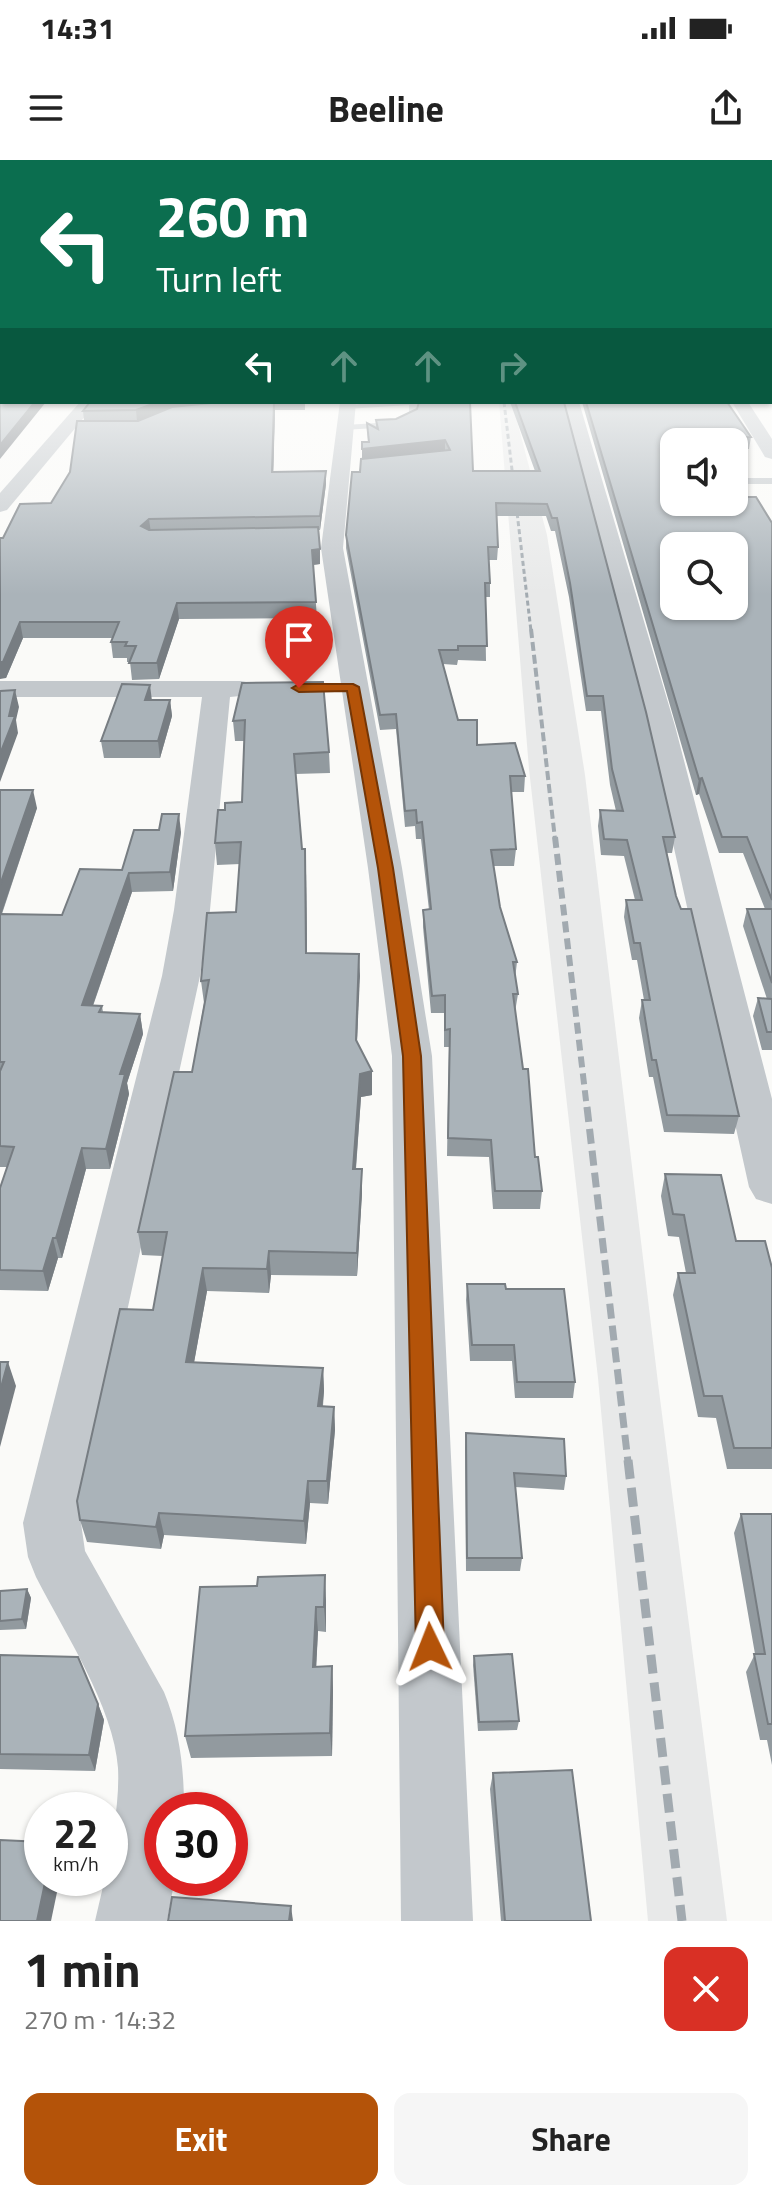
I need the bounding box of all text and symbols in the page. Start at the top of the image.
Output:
text: 14:31 [40,5,115,51]
text: Beeline [328,81,444,136]
icon: menu [24,86,68,130]
icon: share [704,86,748,130]
text: 260 m [156,174,309,259]
icon: left [24,192,128,296]
text: Turn left [156,251,282,306]
icon: left [238,344,282,388]
icon: ahead [322,344,366,388]
icon: ahead [406,344,450,388]
icon: right [490,344,534,388]
map controls [660,428,748,620]
button: sound [660,428,748,516]
button: search [660,532,748,620]
pin [265,606,333,688]
icon: arrive [277,618,321,662]
position arrow [388,1605,472,1689]
speed limit sign: 30 [144,1792,248,1896]
text: 22 [54,1803,98,1864]
text: km/h [53,1848,99,1879]
text: 1 min [24,1933,141,2006]
button: close [664,1947,748,2031]
text: 270 m · 14:32 [24,2000,176,2039]
button: Exit [24,2093,378,2185]
button: Share [394,2093,748,2185]

